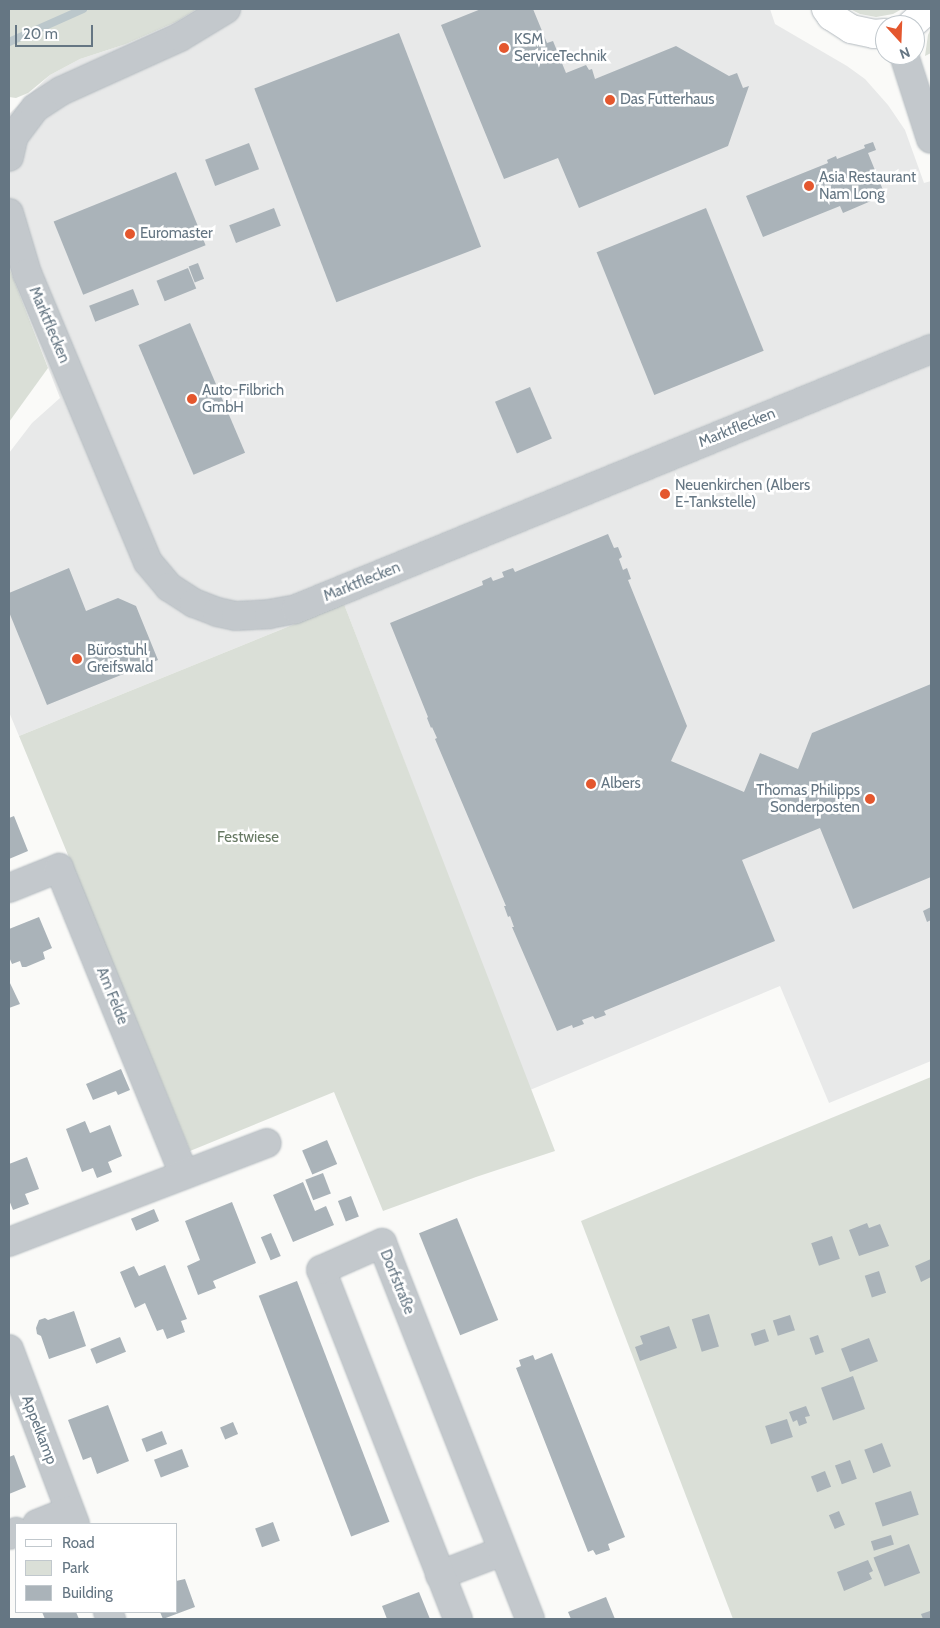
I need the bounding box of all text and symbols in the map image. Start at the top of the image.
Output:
scale bar [18,15,95,47]
north arrow [875,15,925,65]
text: 20 m [23,25,58,43]
place label: KSM ServiceTechnik [514,30,607,65]
marker: KSM ServiceTechnik [498,42,510,54]
text: N [897,43,913,63]
place label: Das Futterhaus [620,91,715,109]
marker: Das Futterhaus [604,94,616,106]
place label: Asia Restaurant Nam Long [819,168,916,203]
marker: Asia Restaurant Nam Long [803,180,815,192]
place label: Euromaster [140,225,213,243]
marker: Euromaster [124,228,136,240]
street label: Marktflecken [25,284,73,366]
place label: Auto-Filbrich GmbH [202,381,284,416]
marker: Auto-Filbrich GmbH [186,393,198,405]
street label: Marktflecken [696,404,778,452]
place label: Neuenkirchen (Albers E-Tankstelle) [675,476,810,511]
marker: Neuenkirchen (Albers E-Tankstelle) [659,488,671,500]
street label: Marktflecken [321,558,403,606]
place label: Bürostuhl Greifswald [87,641,153,676]
marker: Bürostuhl Greifswald [71,653,83,665]
place label: Albers [601,775,641,793]
marker: Albers [585,778,597,790]
place label: Thomas Philipps Sonderposten [756,781,860,816]
marker: Thomas Philipps Sonderposten [864,793,876,805]
park label: Festwiese [217,829,279,847]
street label: Am Felde [92,965,132,1027]
street label: Dorfstraße [376,1247,418,1317]
street label: Appelkamp [18,1393,60,1467]
legend [15,1523,178,1613]
text: Road [62,1534,95,1552]
text: Park [62,1559,89,1577]
text: Building [62,1584,113,1602]

